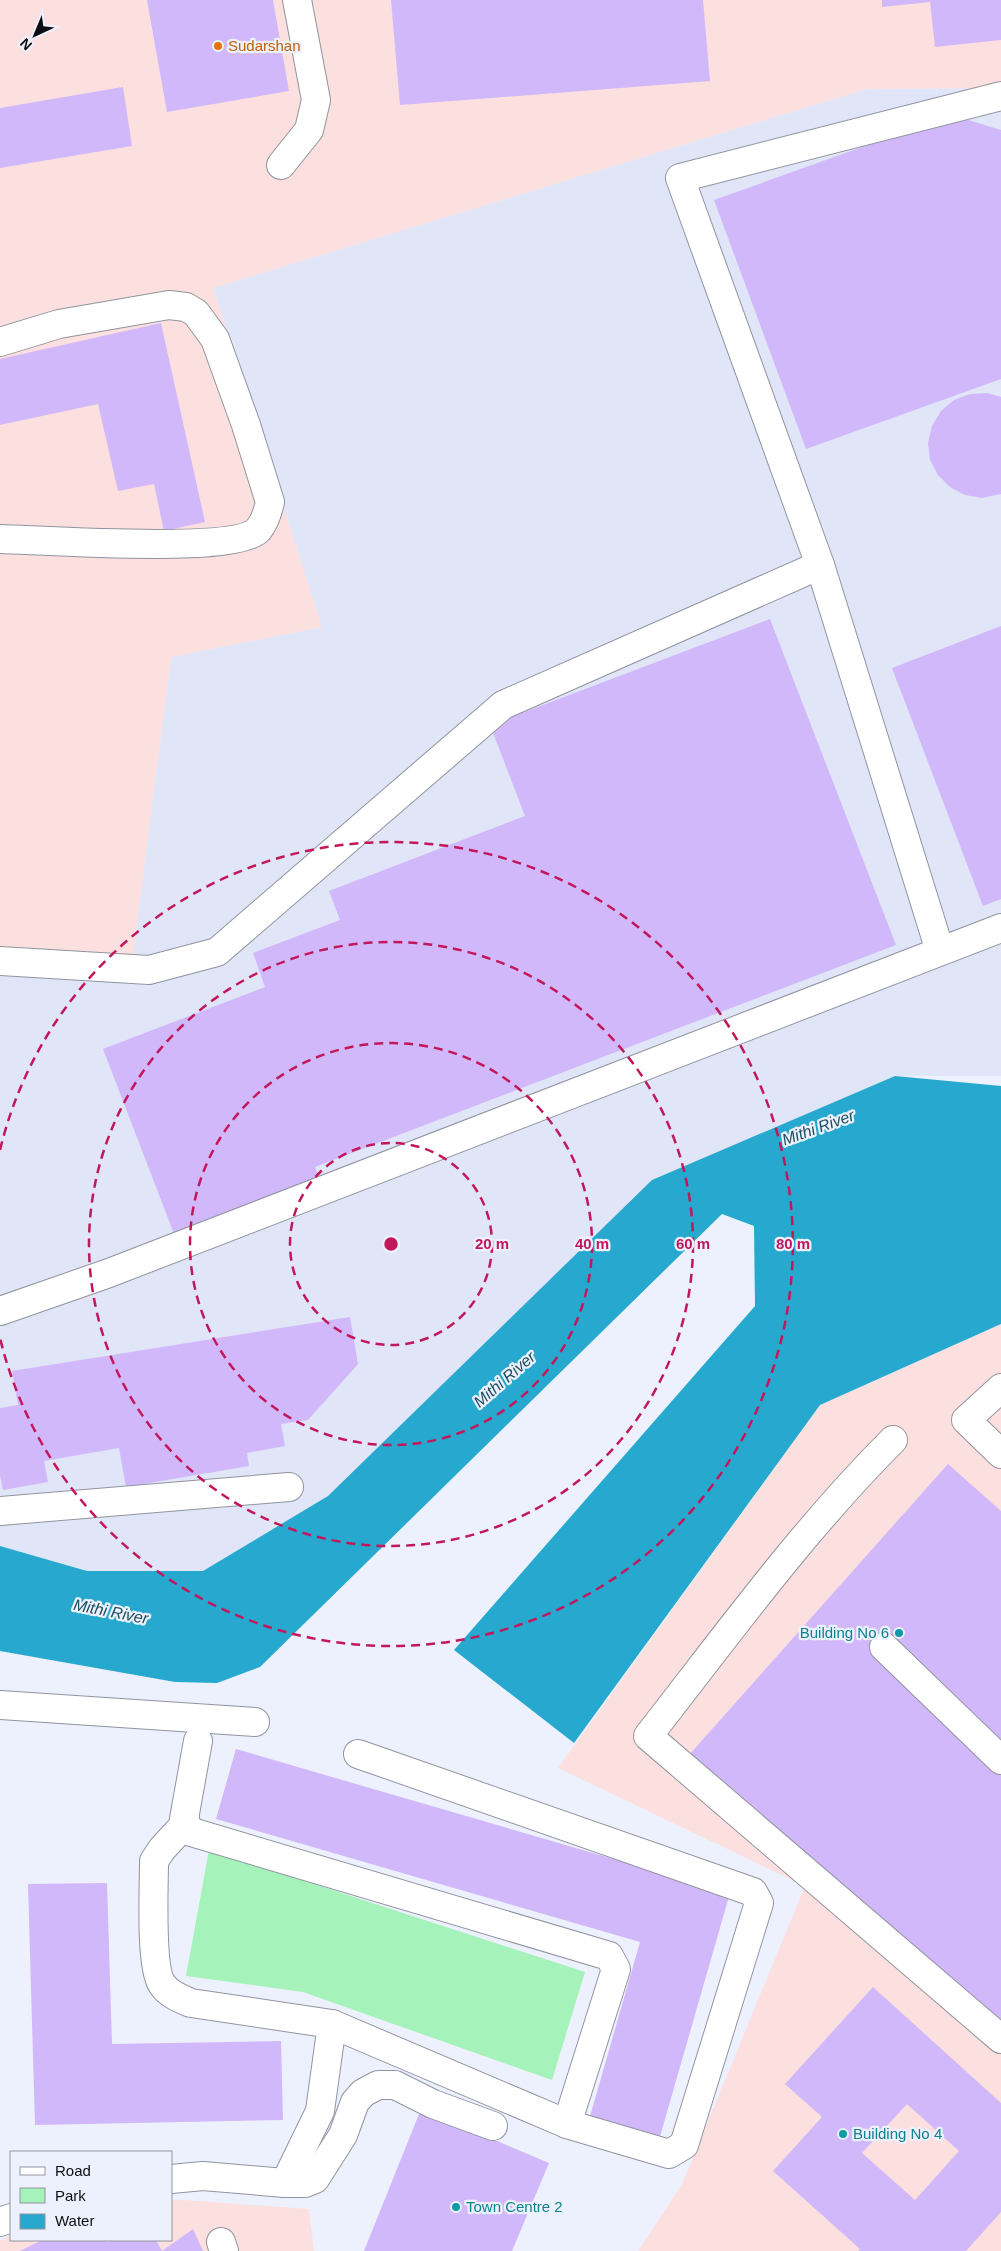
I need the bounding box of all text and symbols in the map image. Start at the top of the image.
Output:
north arrow [10,10,60,60]
text: N [17,35,35,54]
place label: Sudarshan [228,37,301,54]
marker: Sudarshan [212,40,224,52]
water label: Mithi River [780,1106,857,1148]
centre of rings [382,1235,400,1253]
text: 20 m [475,1235,509,1252]
text: 40 m [575,1235,609,1252]
text: 60 m [676,1235,710,1252]
text: 80 m [776,1235,810,1252]
water label: Mithi River [470,1348,539,1411]
water label: Mithi River [72,1596,150,1627]
place label: Building No 6 [800,1624,889,1641]
marker: Building No 6 [893,1627,905,1639]
place label: Building No 4 [853,2125,942,2142]
marker: Building No 4 [837,2128,849,2140]
legend [10,2151,172,2241]
text: Road [55,2162,91,2179]
text: Park [55,2187,86,2204]
place label: Town Centre 2 [466,2198,563,2215]
marker: Town Centre 2 [450,2201,462,2213]
text: Water [55,2212,94,2229]

